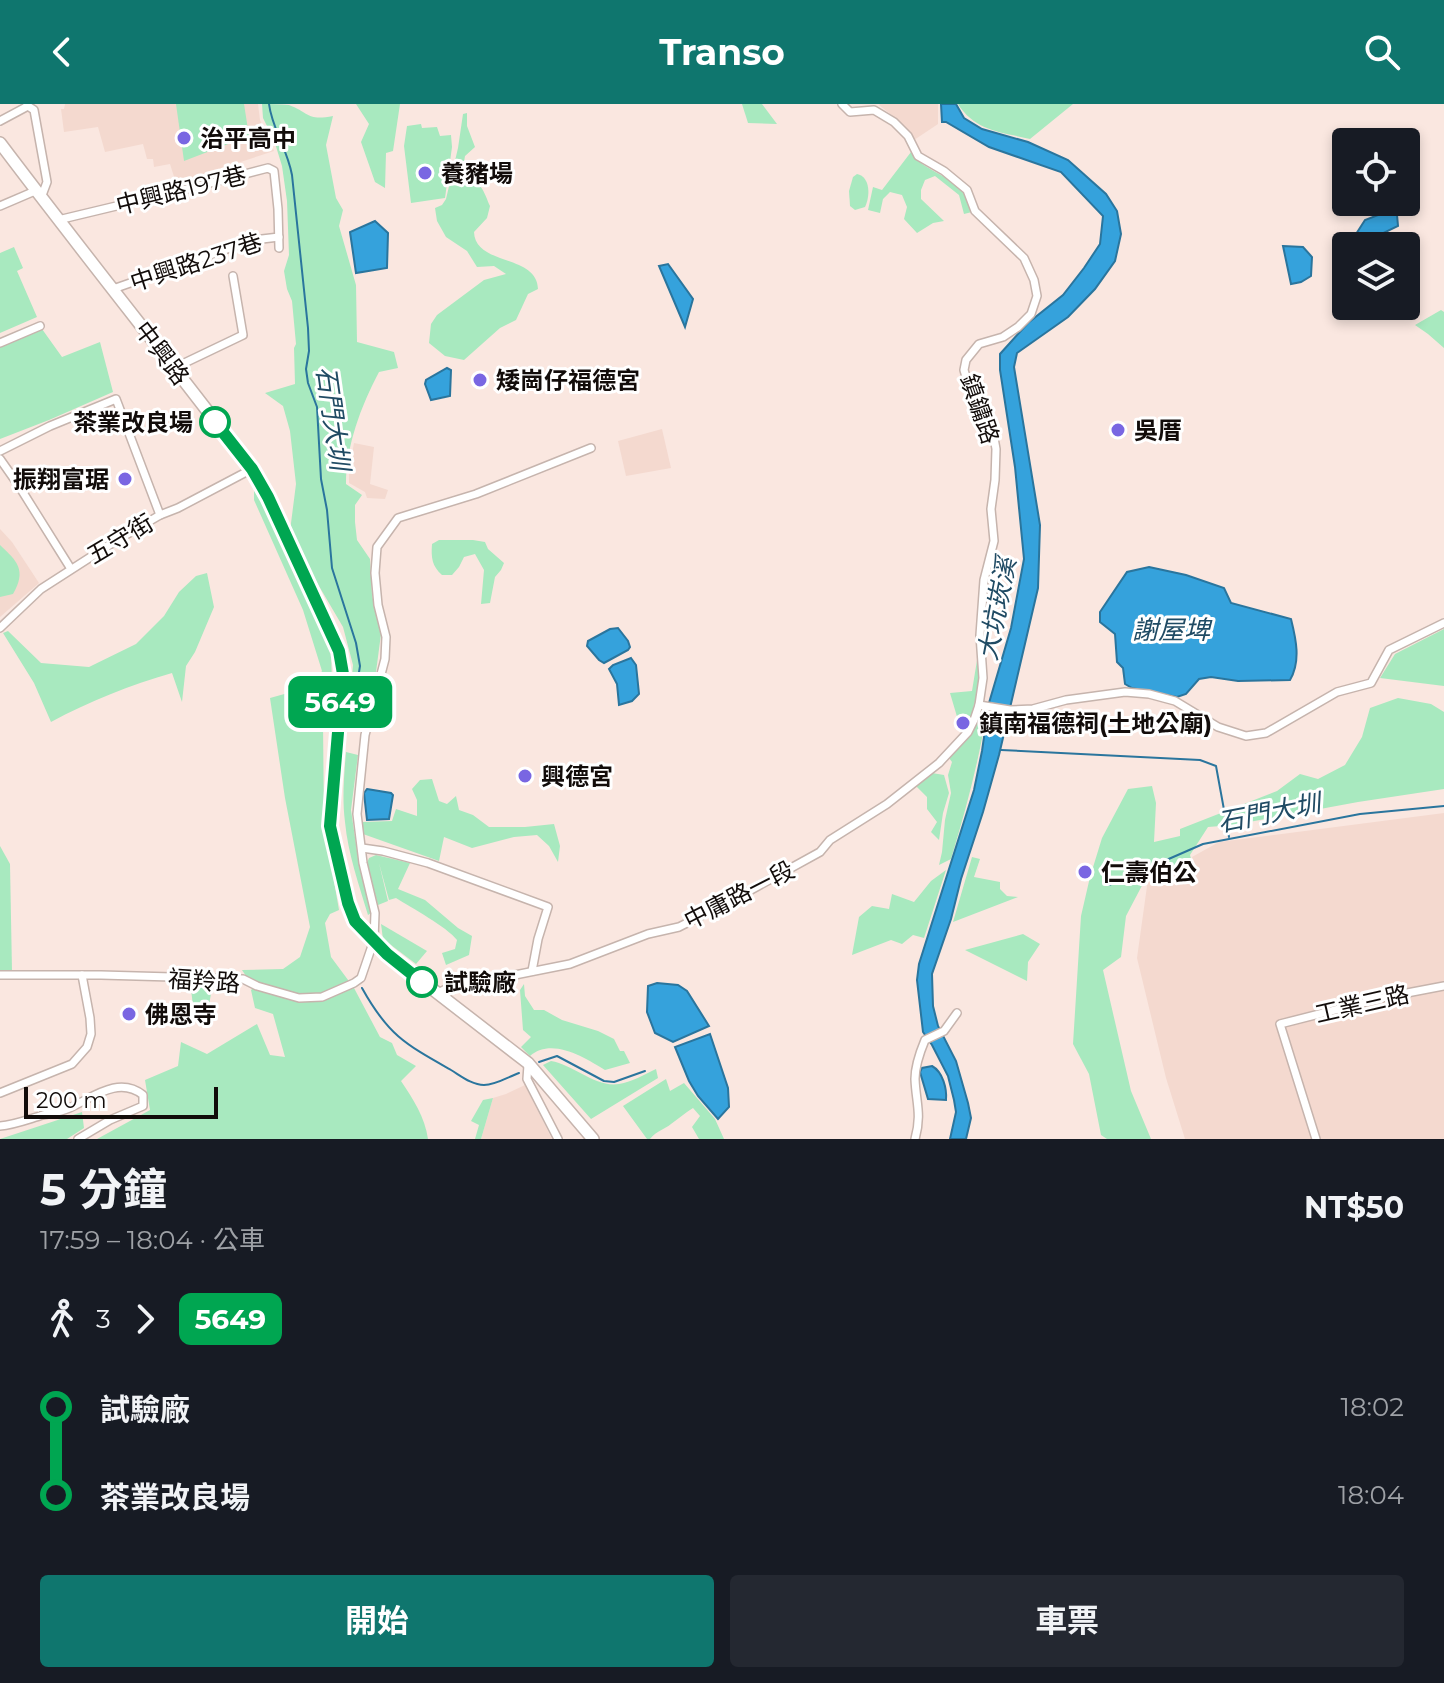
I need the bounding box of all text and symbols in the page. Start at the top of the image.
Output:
icon: back [40,30,84,74]
text: Transo [659,30,785,74]
icon: search [1360,30,1404,74]
place label: 治平高中 [200,124,296,153]
map controls [1332,128,1420,320]
button: locate [1332,128,1420,216]
marker: 治平高中 [175,129,193,147]
place label: 養豬場 [441,159,513,188]
street label: 中興路197巷 [113,160,249,220]
marker: 養豬場 [416,164,434,182]
street label: 中興路237巷 [126,227,266,297]
button: layers [1332,232,1420,320]
street label: 中興路 [129,316,195,390]
water label: 石門大圳 [310,364,357,476]
place label: 矮崗仔福德宮 [496,366,640,395]
street label: 鎮鏞路 [955,370,1005,448]
marker: 矮崗仔福德宮 [471,371,489,389]
marker: 茶業改良場 [200,407,230,437]
place label: 茶業改良場 [73,408,193,437]
place label: 吳厝 [1134,416,1182,445]
marker: 吳厝 [1109,421,1127,439]
place label: 振翔富琚 [13,465,109,494]
marker: 振翔富琚 [116,470,134,488]
street label: 五守街 [82,508,158,570]
water label: 大坑崁溪 [971,551,1023,663]
water label: 謝屋埤 [1132,614,1213,646]
line badge: 5649 [284,676,396,728]
text: 5649 [304,685,376,719]
place label: 鎮南福德祠(土地公廟) [979,709,1212,738]
marker: 鎮南福德祠(土地公廟) [954,714,972,732]
place label: 興德宮 [541,762,613,791]
marker: 興德宮 [516,767,534,785]
water label: 石門大圳 [1215,787,1327,839]
street label: 中庸路一段 [679,855,799,935]
place label: 仁壽伯公 [1101,858,1197,887]
marker: 仁壽伯公 [1076,863,1094,881]
street label: 福羚路 [167,964,241,998]
marker: 試驗廠 [407,967,437,997]
place label: 試驗廠 [444,968,516,997]
street label: 工業三路 [1312,979,1412,1029]
place label: 佛恩寺 [145,1000,217,1029]
marker: 佛恩寺 [120,1005,138,1023]
scale bar [24,1083,218,1119]
text: 200 m [36,1087,107,1114]
text: 5 分鐘 [40,1162,167,1216]
text: NT$50 [1304,1189,1404,1226]
text: 17:59 – 18:04 · 公車 [40,1224,265,1256]
icon: walk [40,1297,84,1341]
icon: forward [123,1297,167,1341]
text: 5649 [195,1302,266,1336]
text: 3 [96,1303,111,1335]
text: 試驗廠 [100,1391,190,1428]
text: 18:02 [1341,1391,1404,1423]
text: 茶業改良場 [100,1479,250,1516]
text: 18:04 [1338,1479,1404,1511]
button: 開始 [40,1575,714,1667]
button: 車票 [730,1575,1404,1667]

